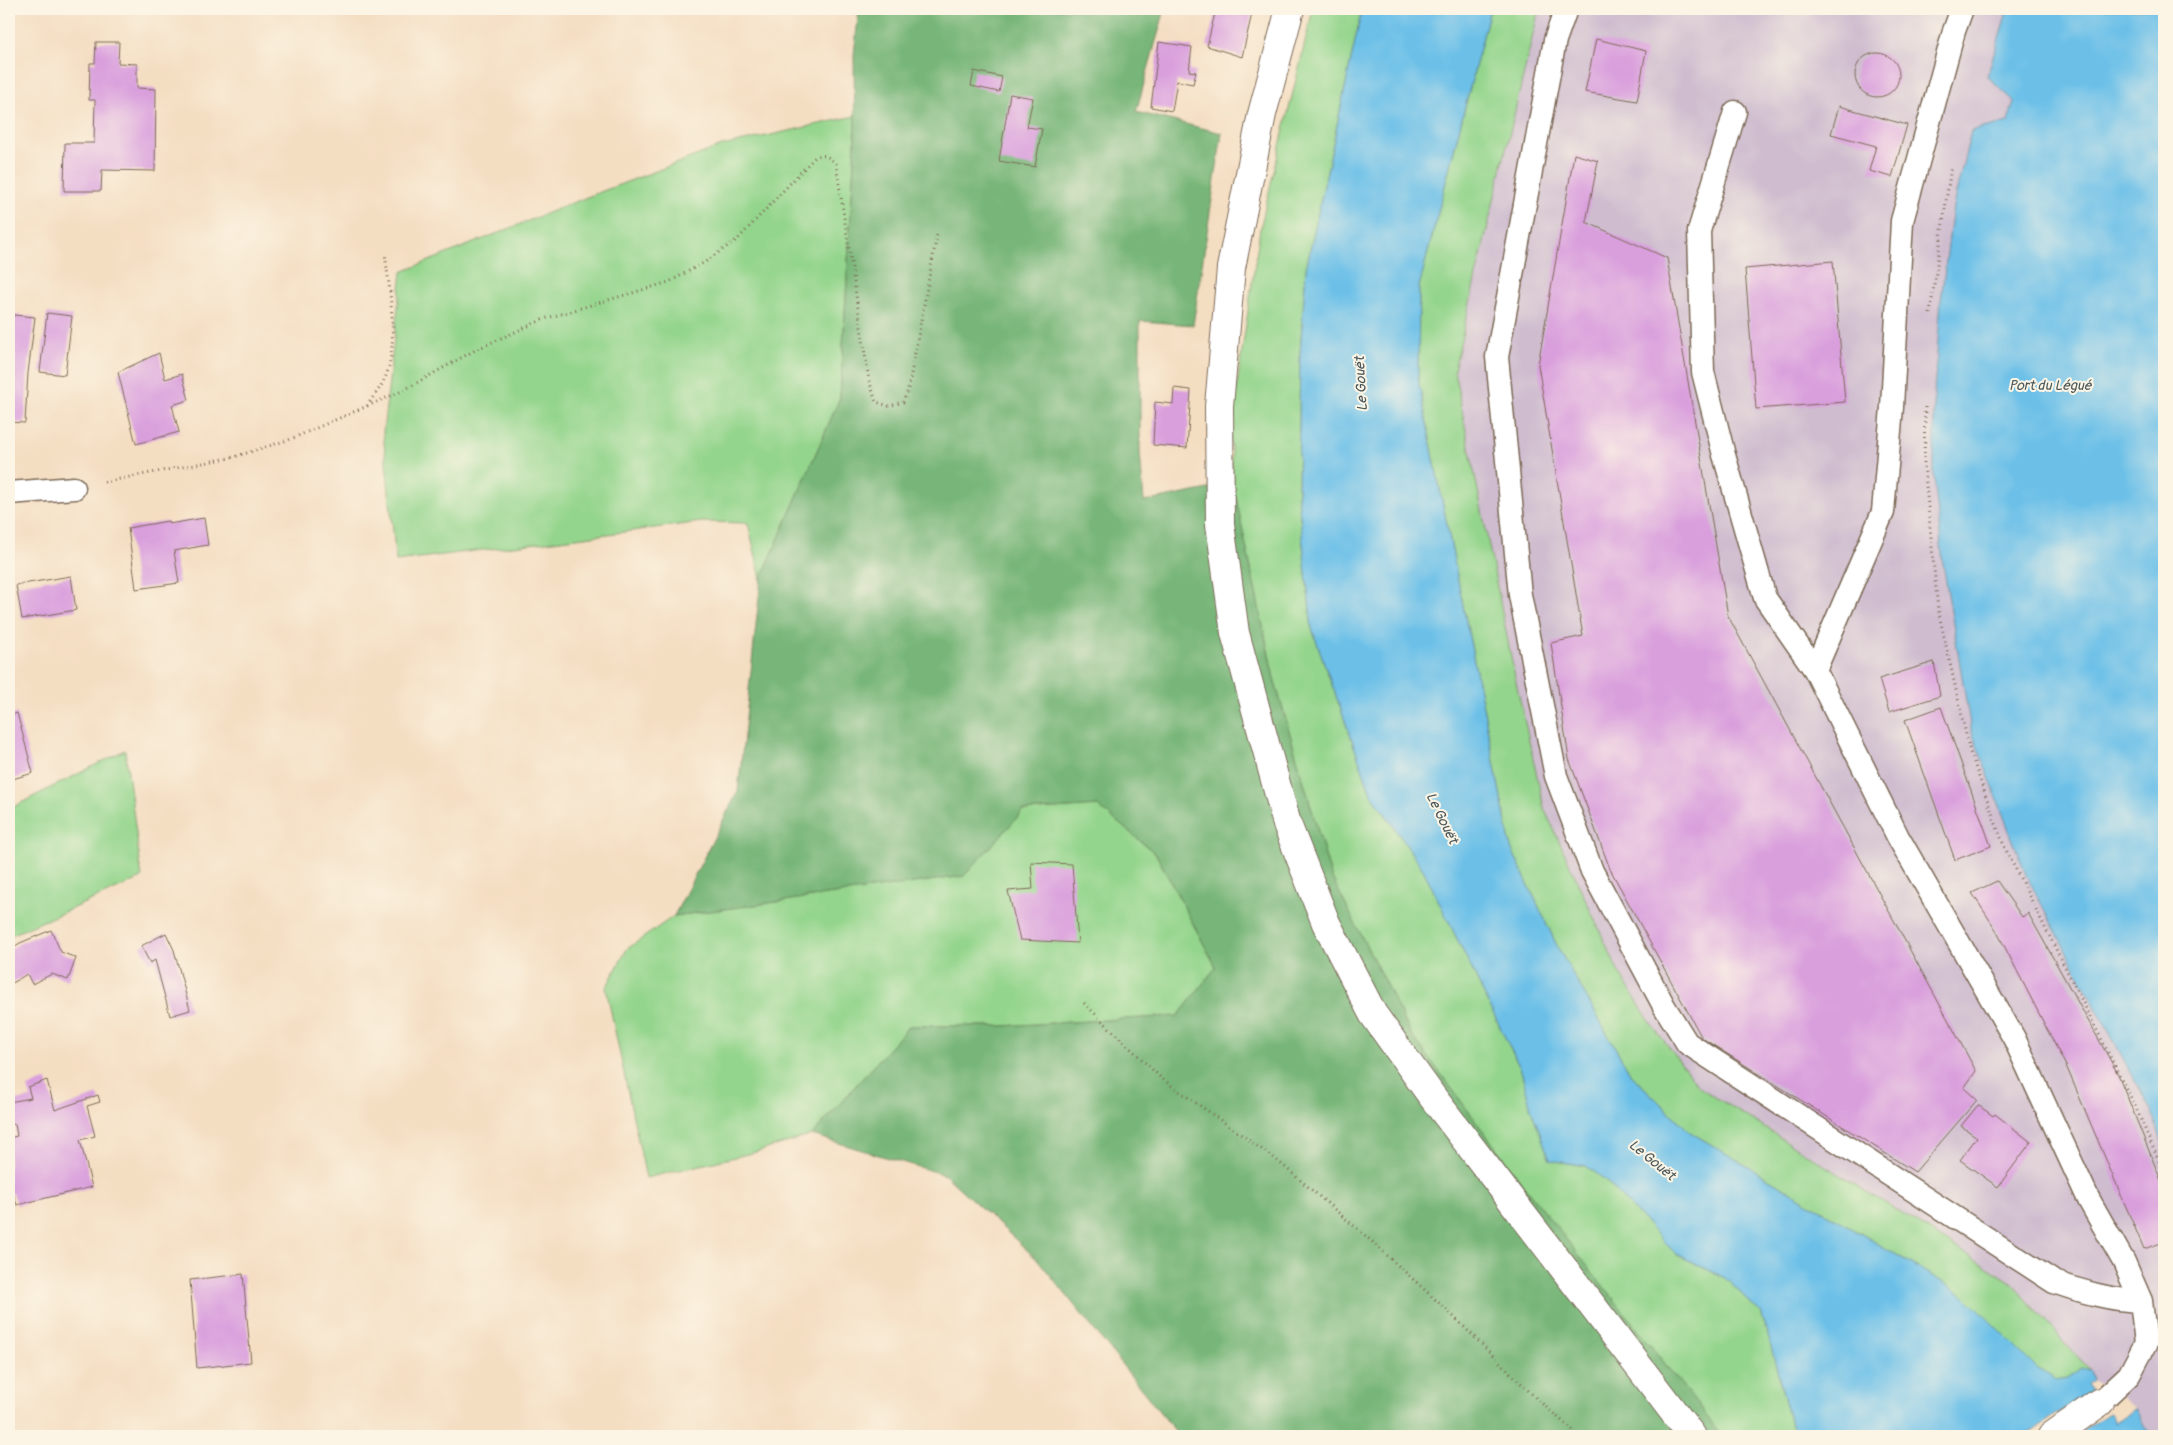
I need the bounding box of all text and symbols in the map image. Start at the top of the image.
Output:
water label: Le Gouët [1351,355,1371,412]
water label: Port du Légué [2009,377,2093,394]
water label: Le Gouët [1422,790,1462,848]
water label: Le Gouët [1625,1136,1680,1185]

